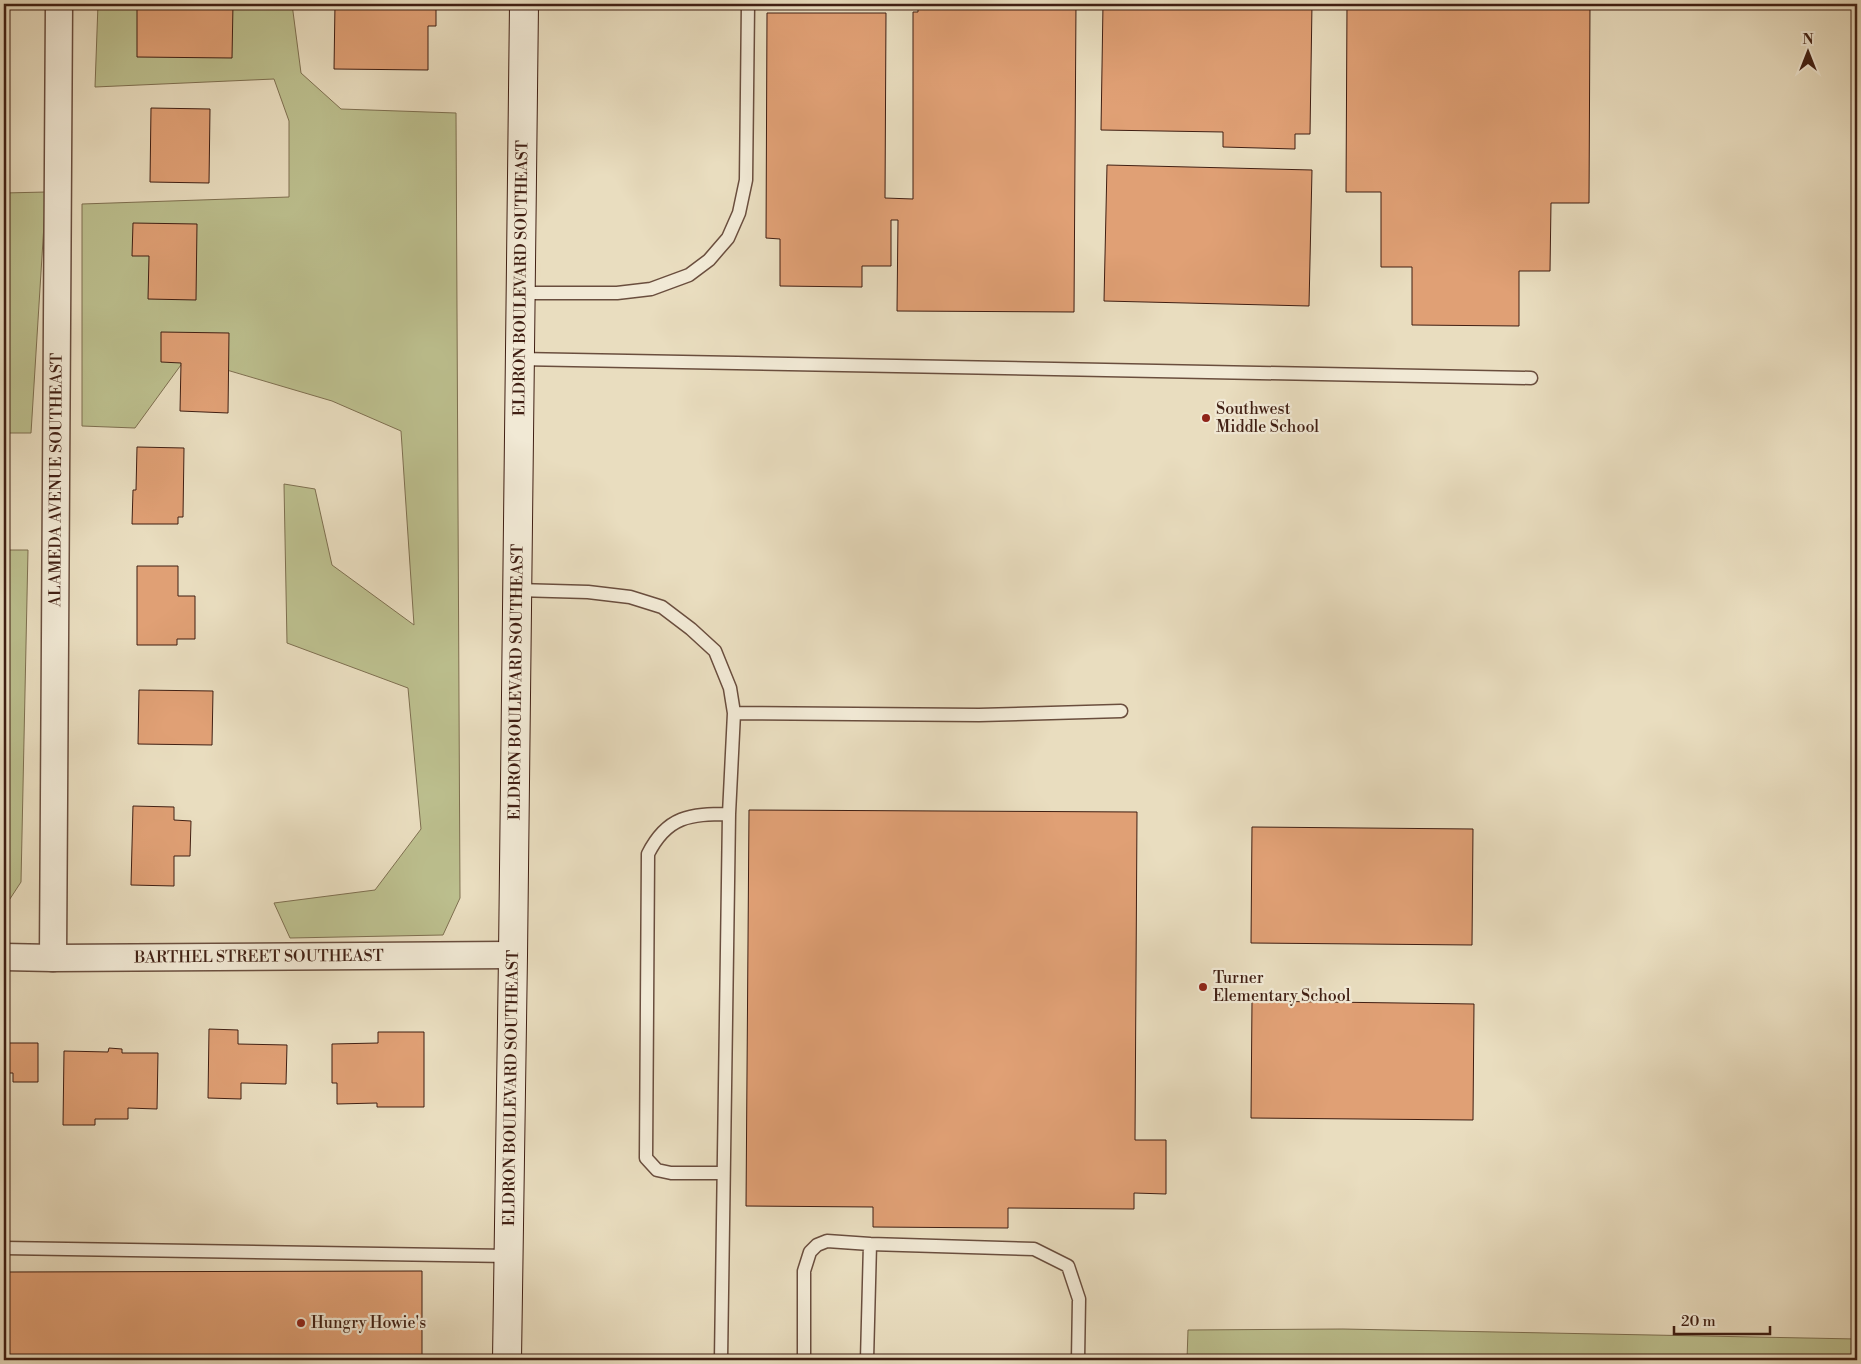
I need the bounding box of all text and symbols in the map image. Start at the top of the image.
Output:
north arrow [1784,28,1834,78]
text: N [1802,31,1814,49]
street label: ELDRON BOULEVARD SOUTHEAST [509,140,532,416]
street label: ALAMEDA AVENUE SOUTHEAST [45,353,67,608]
place label: Southwest Middle School [1216,399,1319,437]
marker: Southwest Middle School [1200,412,1212,424]
street label: ELDRON BOULEVARD SOUTHEAST [505,544,528,820]
street label: BARTHEL STREET SOUTHEAST [133,946,384,967]
street label: ELDRON BOULEVARD SOUTHEAST [499,950,523,1226]
place label: Turner Elementary School [1213,968,1351,1006]
marker: Turner Elementary School [1197,981,1209,993]
scale bar [1674,1304,1770,1336]
text: 20 m [1681,1312,1716,1331]
place label: Hungry Howie's [311,1313,426,1333]
marker: Hungry Howie's [295,1317,307,1329]

